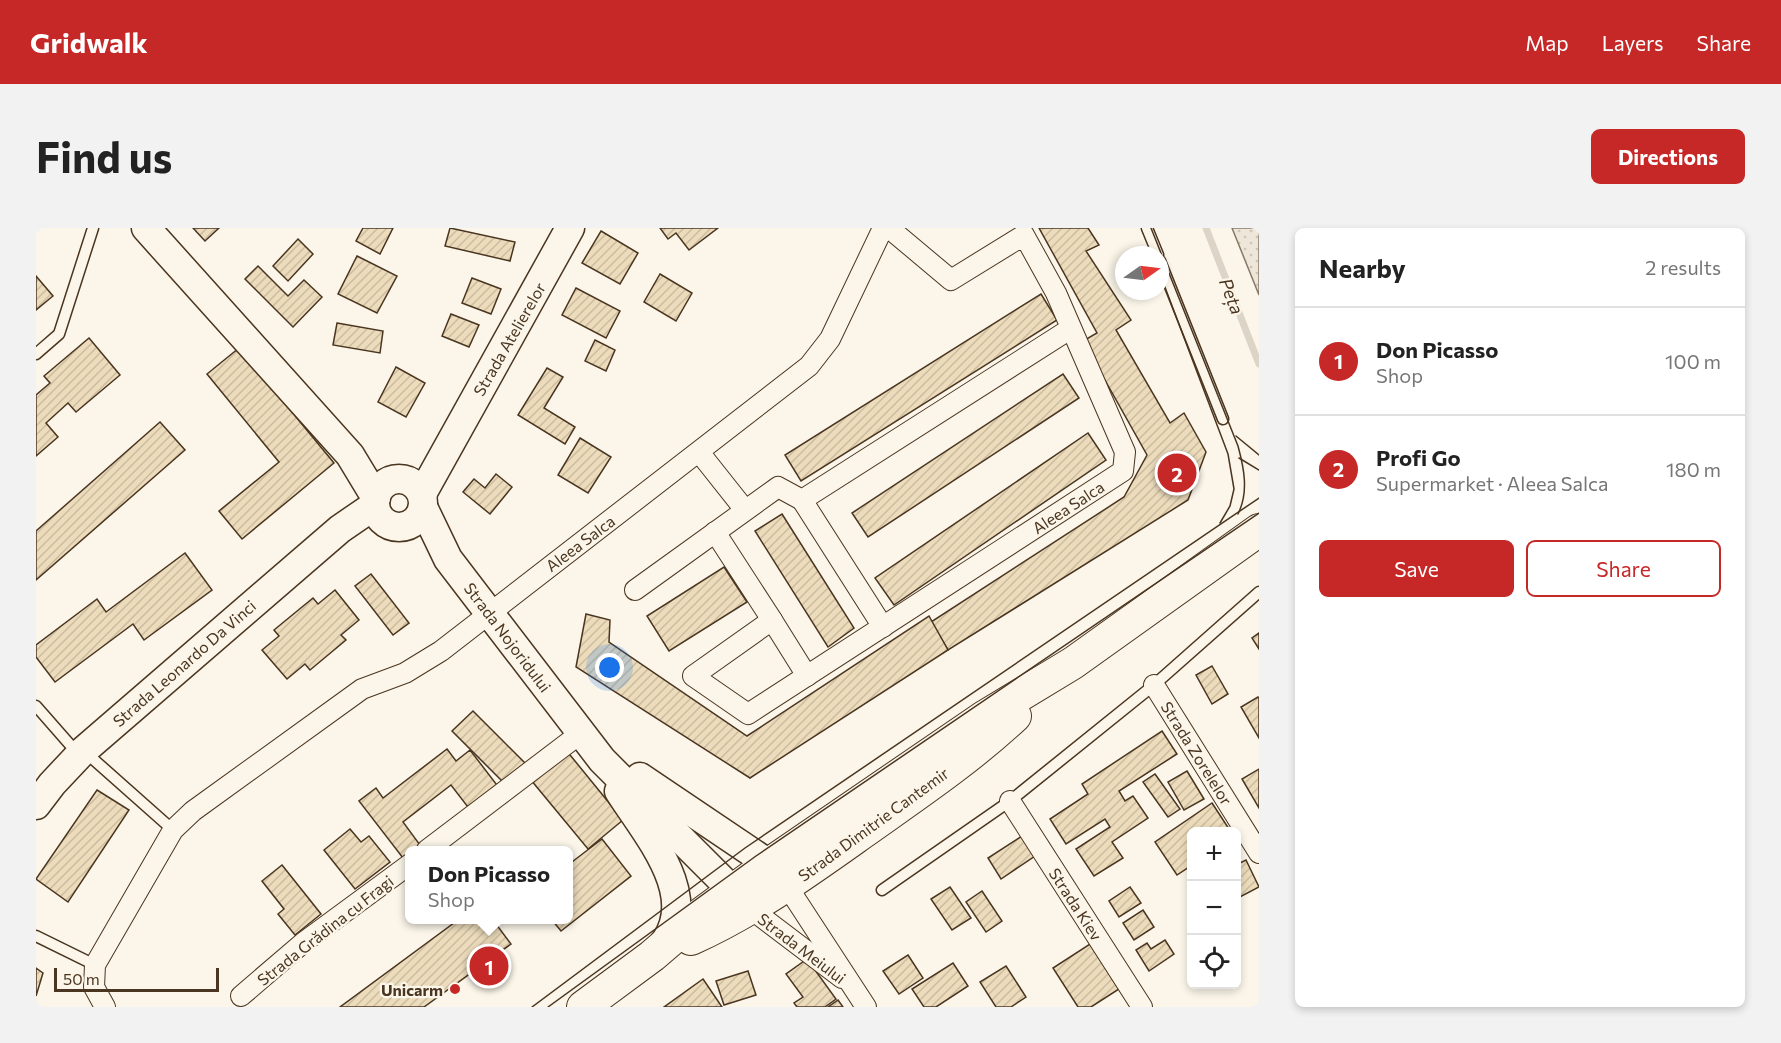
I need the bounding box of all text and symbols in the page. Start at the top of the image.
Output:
text: Gridwalk [30,25,148,59]
text: Map [1525,30,1569,55]
text: Layers [1602,30,1664,55]
text: Share [1697,30,1751,55]
button: Directions [1591,129,1745,184]
text: Find us [36,130,172,182]
north arrow [1115,246,1169,300]
text: Nearby [1319,252,1406,283]
text: 2 results [1645,255,1721,279]
water label: Peța [1214,275,1249,318]
street label: Strada Atelierelor [469,279,549,399]
text: Don Picasso [1376,336,1498,363]
text: 1 [1334,349,1343,373]
text: 100 m [1665,349,1721,373]
text: Shop [1376,363,1423,387]
text: Profi Go [1376,444,1461,471]
pin: 2 [1158,450,1196,496]
text: 2 [1333,457,1344,481]
text: 180 m [1666,457,1721,481]
text: Supermarket · Aleea Salca [1376,471,1608,495]
street label: Aleea Salca [1029,477,1107,537]
street label: Aleea Salca [542,511,618,575]
button: Save [1319,540,1514,597]
button: Share [1526,540,1721,597]
street label: Strada Nojoridului [461,579,555,695]
street label: Strada Leonardo Da Vinci [109,596,259,730]
your location [595,653,624,682]
street label: Strada Zorelelor [1158,698,1237,809]
street label: Strada Dimitrie Cantemir [794,763,952,885]
map controls [1187,827,1241,989]
button: + [1187,827,1241,881]
popup [405,846,573,924]
text: Don Picasso [428,860,550,887]
street label: Strada Kiev [1046,864,1106,944]
street label: Strada Grădina cu Fragi [253,871,397,989]
button: − [1187,881,1241,935]
text: Shop [428,887,475,911]
street label: Strada Meiului [754,909,850,987]
button: locate [1187,935,1241,989]
pin: 1 [470,944,508,988]
scale bar [54,965,219,992]
text: 50 m [63,969,100,988]
place label: Unicarm [381,980,443,999]
marker: Unicarm [448,982,462,996]

